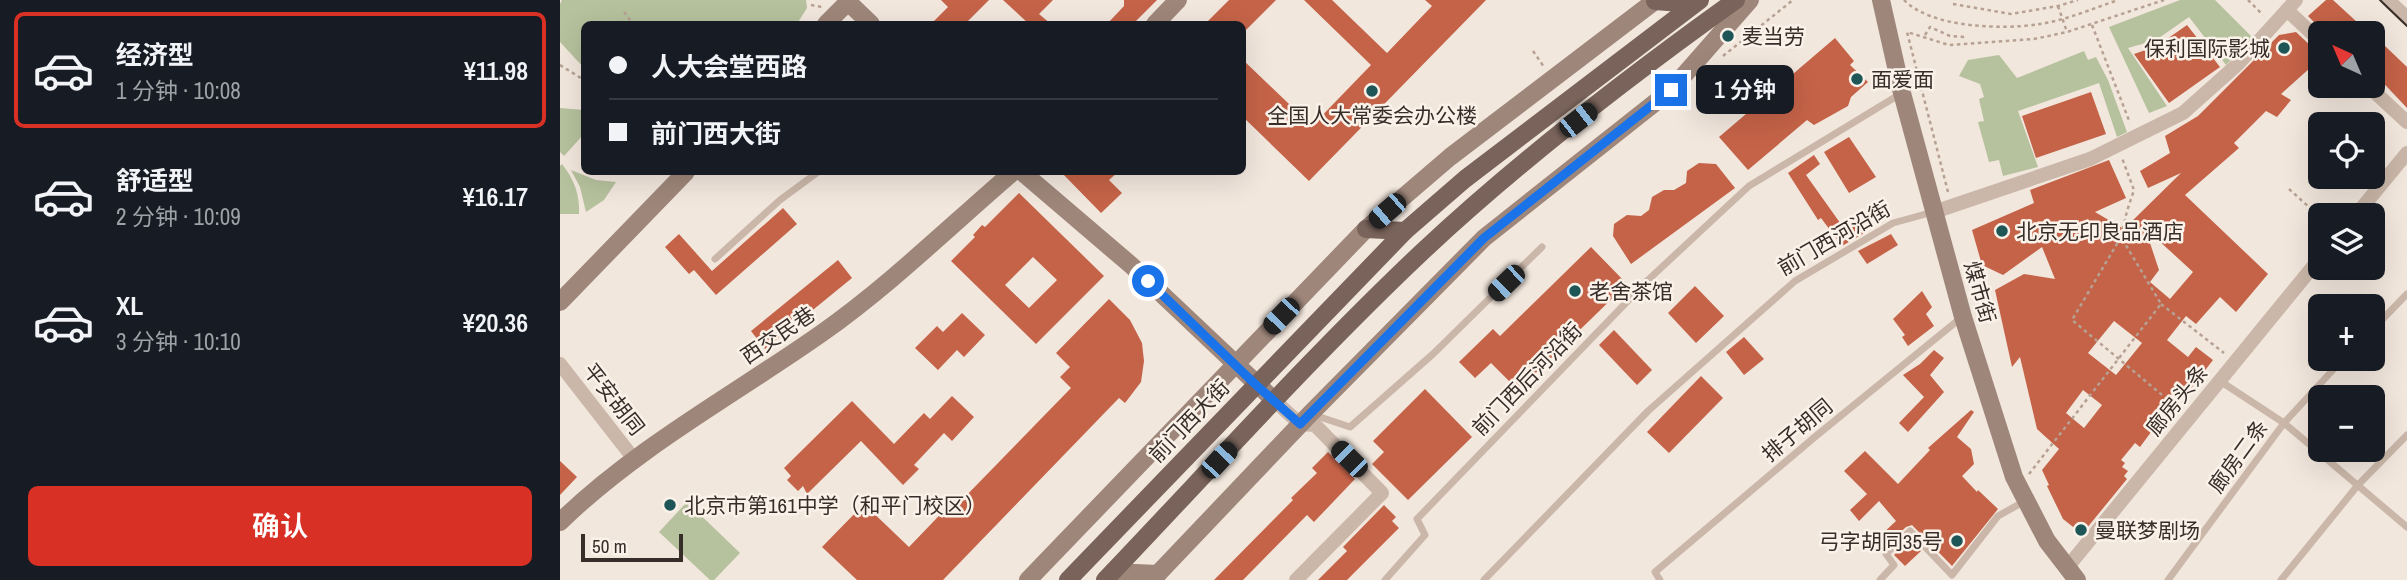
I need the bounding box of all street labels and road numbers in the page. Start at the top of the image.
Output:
street label: 前门西河沿街 [1772,194,1896,282]
street label: 煤市街 [1957,258,2003,326]
street label: 西交民巷 [735,299,821,371]
street label: 前门西后河沿街 [1466,316,1588,442]
street label: 平安胡同 [577,357,651,441]
street label: 廊房头条 [2139,358,2215,442]
street label: 前门西大街 [1142,373,1236,469]
street label: 排子胡同 [1756,392,1838,468]
street label: 廊房二条 [2202,413,2274,499]

